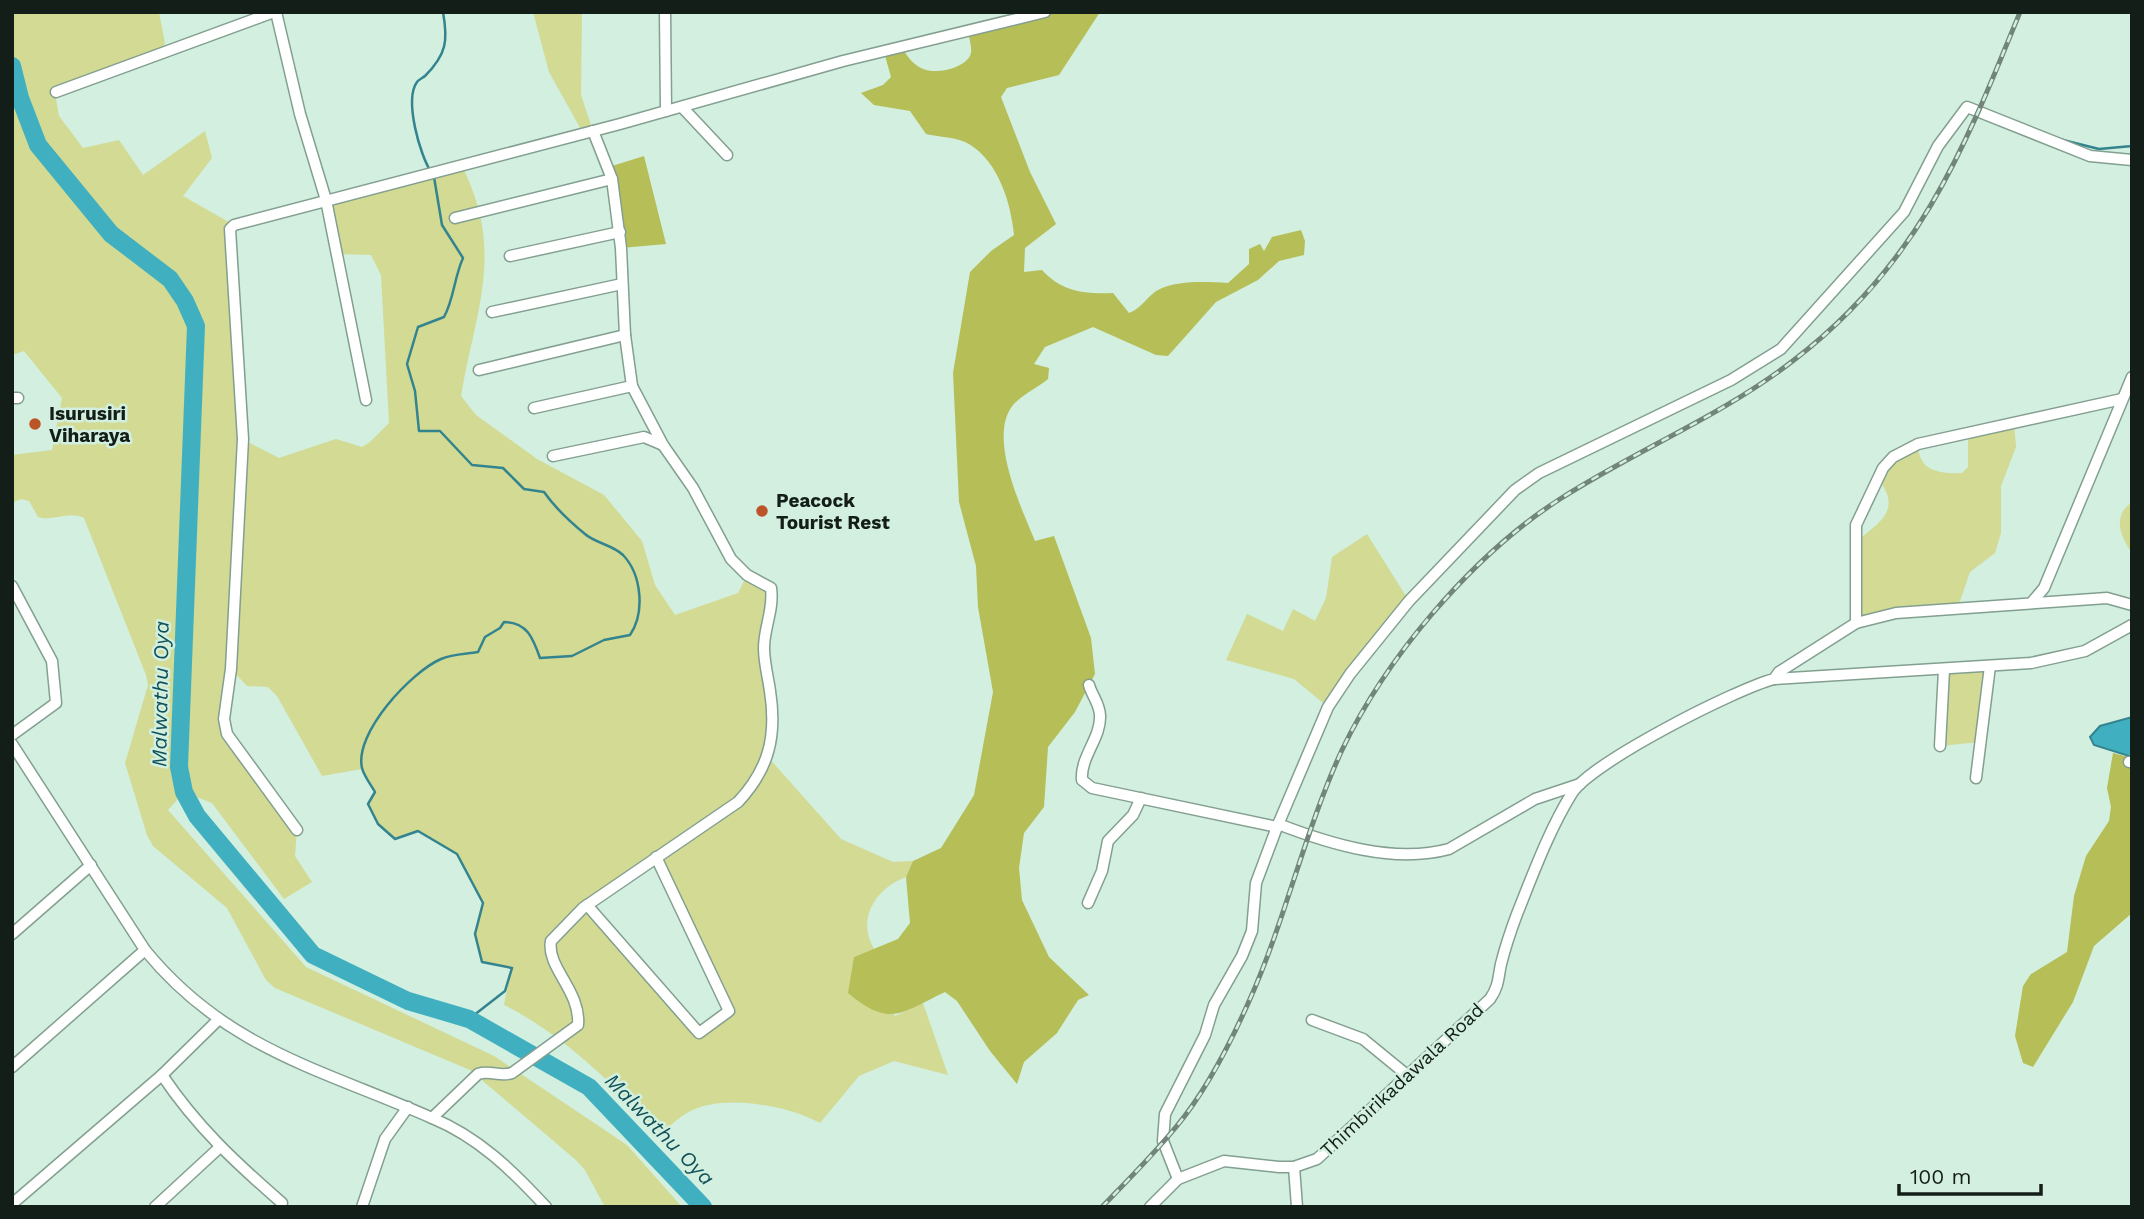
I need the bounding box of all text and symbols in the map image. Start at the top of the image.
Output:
place label: Isurusiri Viharaya [49,402,130,447]
marker: Isurusiri Viharaya [27,416,43,432]
place label: Peacock Tourist Rest [776,489,890,534]
marker: Peacock Tourist Rest [754,503,770,519]
water label: Malwathu Oya [146,621,174,767]
street label: Thimbirikadawala Road [1316,998,1488,1162]
water label: Malwathu Oya [600,1068,720,1190]
scale bar [1899,1152,2041,1196]
text: 100 m [1910,1164,1972,1189]

